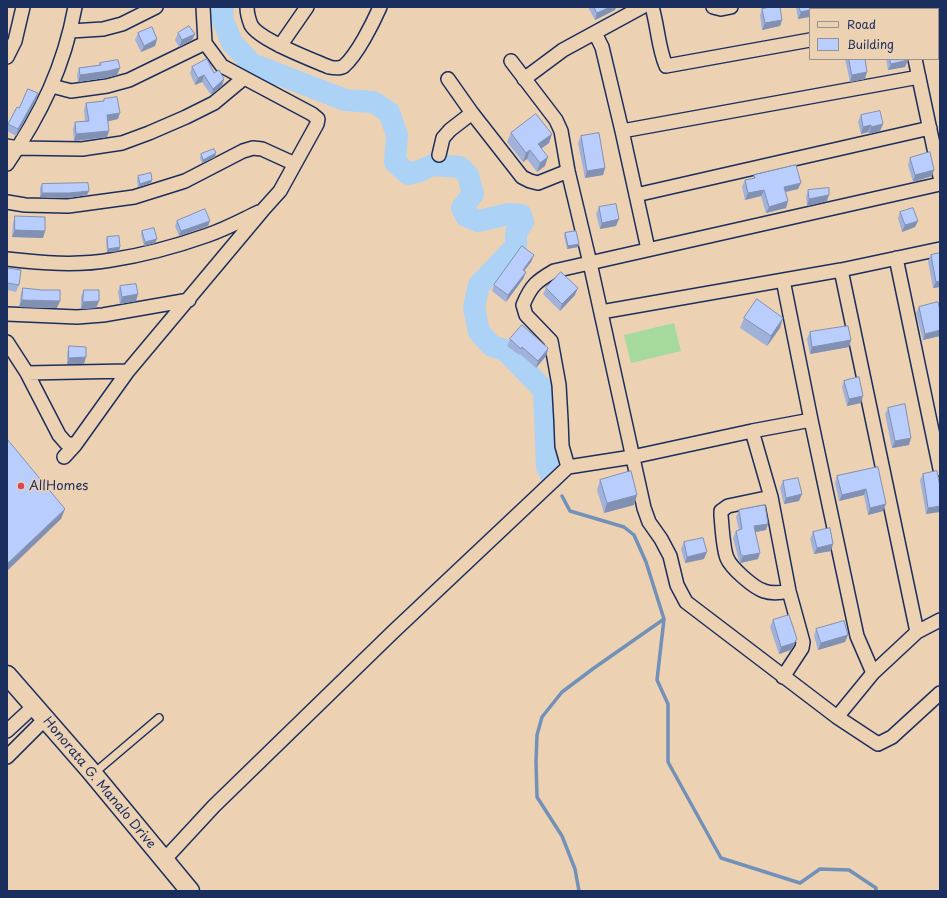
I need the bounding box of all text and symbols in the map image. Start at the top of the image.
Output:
legend [809,8,939,60]
text: Road [847,15,876,33]
text: Building [847,35,894,53]
place label: AllHomes [29,478,88,494]
marker: AllHomes [16,481,26,491]
street label: Honorata G. Manalo Drive [39,714,159,852]

